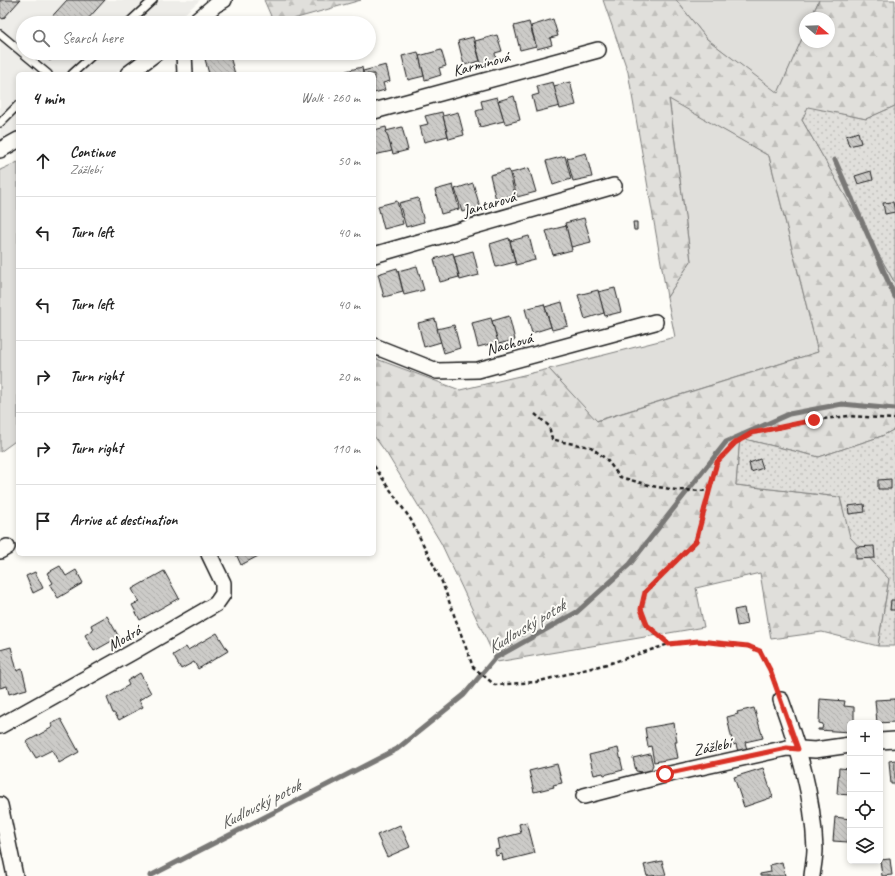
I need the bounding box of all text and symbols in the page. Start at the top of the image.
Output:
north arrow [799,12,835,48]
search box [16,16,376,60]
icon: search [30,27,52,49]
text: Search here [62,29,123,48]
street label: Karmínová [451,46,514,81]
text: 4 min [32,88,65,109]
text: Walk · 260 m [301,90,360,106]
text: Continue [70,143,115,162]
icon: ahead [32,150,54,172]
text: 50 m [338,153,360,169]
text: Zážlebí [70,162,101,178]
street label: Jantarová [459,186,520,221]
icon: left [32,222,54,244]
text: Turn left [70,223,113,242]
text: 40 m [338,225,360,241]
icon: left [32,294,54,316]
text: Turn left [70,295,113,314]
text: 40 m [338,297,360,313]
street label: Nachová [484,328,537,360]
icon: right [32,366,54,388]
text: Turn right [70,367,123,386]
text: 20 m [338,369,360,385]
route end [805,411,823,429]
icon: right [32,438,54,460]
text: Turn right [70,439,123,458]
text: 110 m [332,441,360,457]
icon: arrive [32,510,54,532]
text: Arrive at destination [70,511,177,530]
water label: Kudlovský potok [484,593,572,658]
street label: Modrá [104,619,147,656]
map controls [847,720,883,864]
button: + [847,720,883,756]
street label: Zážlebí [691,733,736,761]
button: − [847,756,883,792]
route start [656,765,674,783]
water label: Kudlovský potok [217,774,307,834]
button: locate [847,792,883,828]
button: layers [847,828,883,864]

